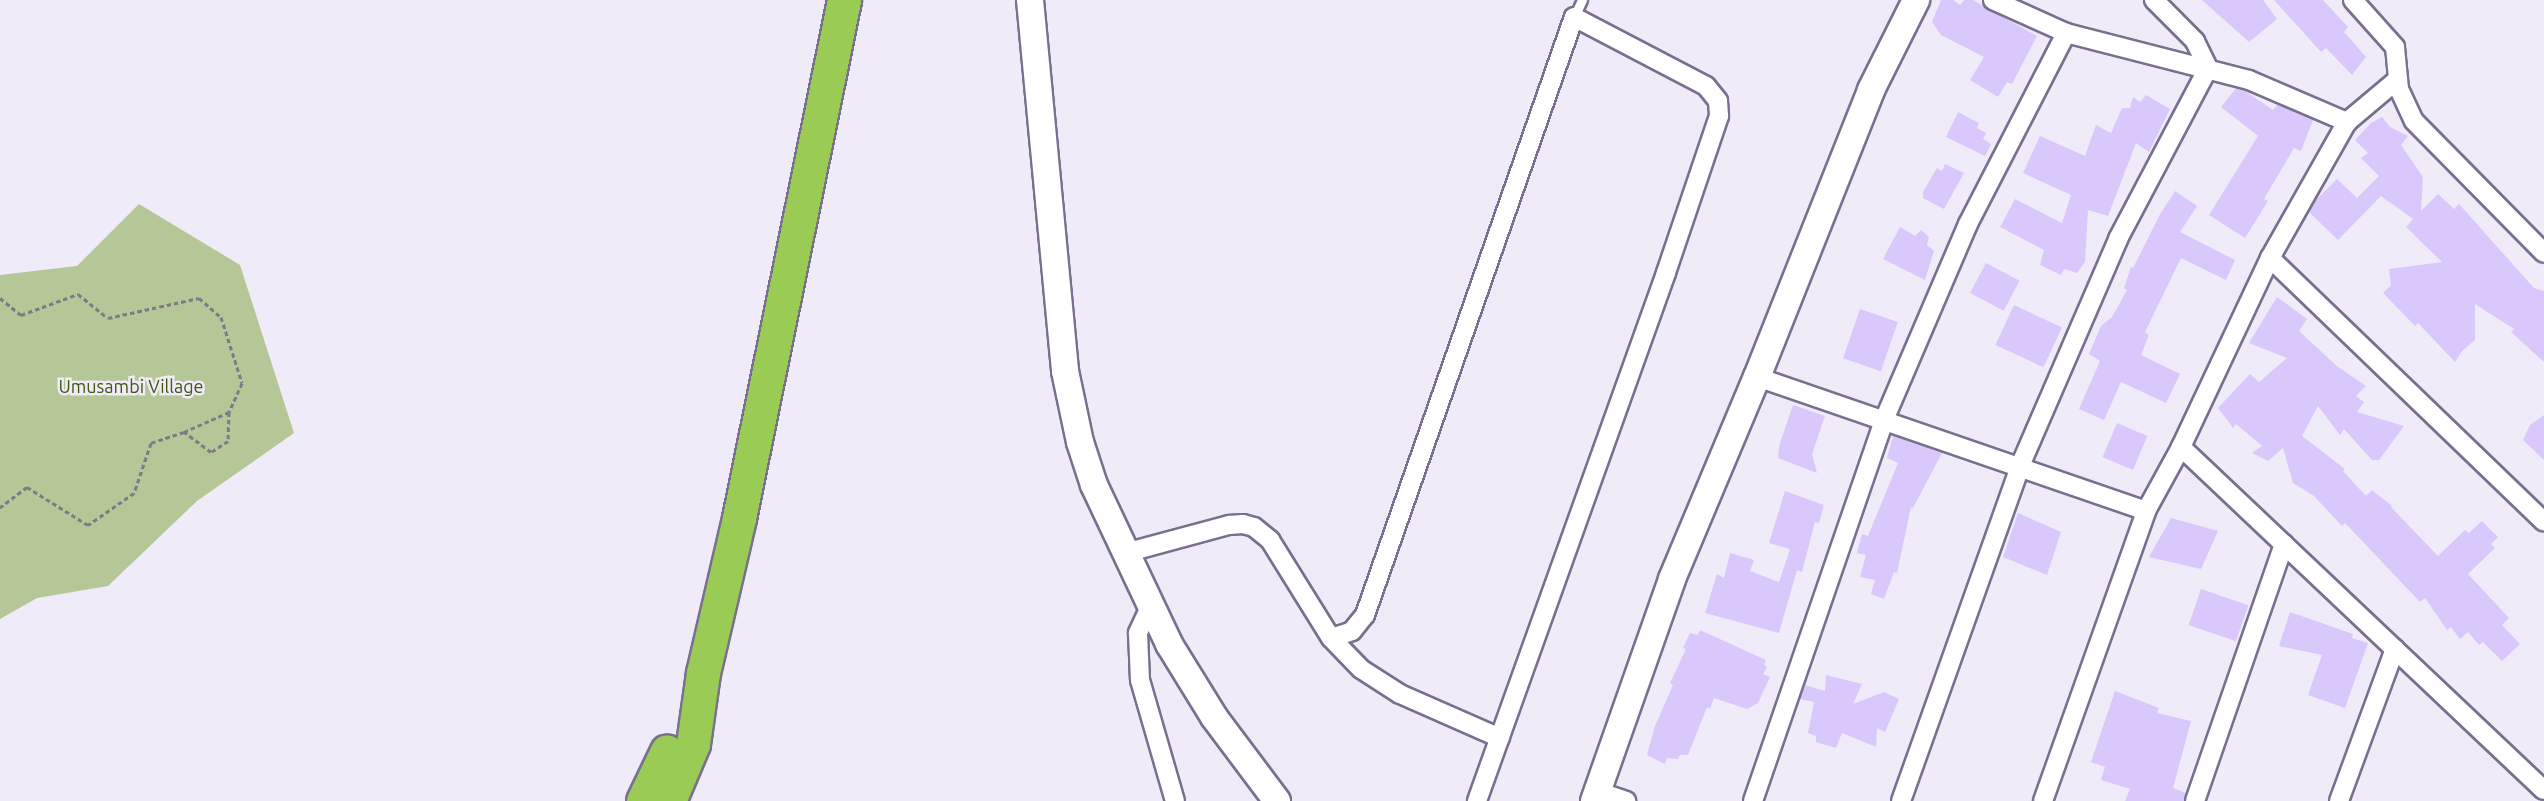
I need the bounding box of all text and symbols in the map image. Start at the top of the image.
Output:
park label: Umusambi Village [58,375,204,397]

